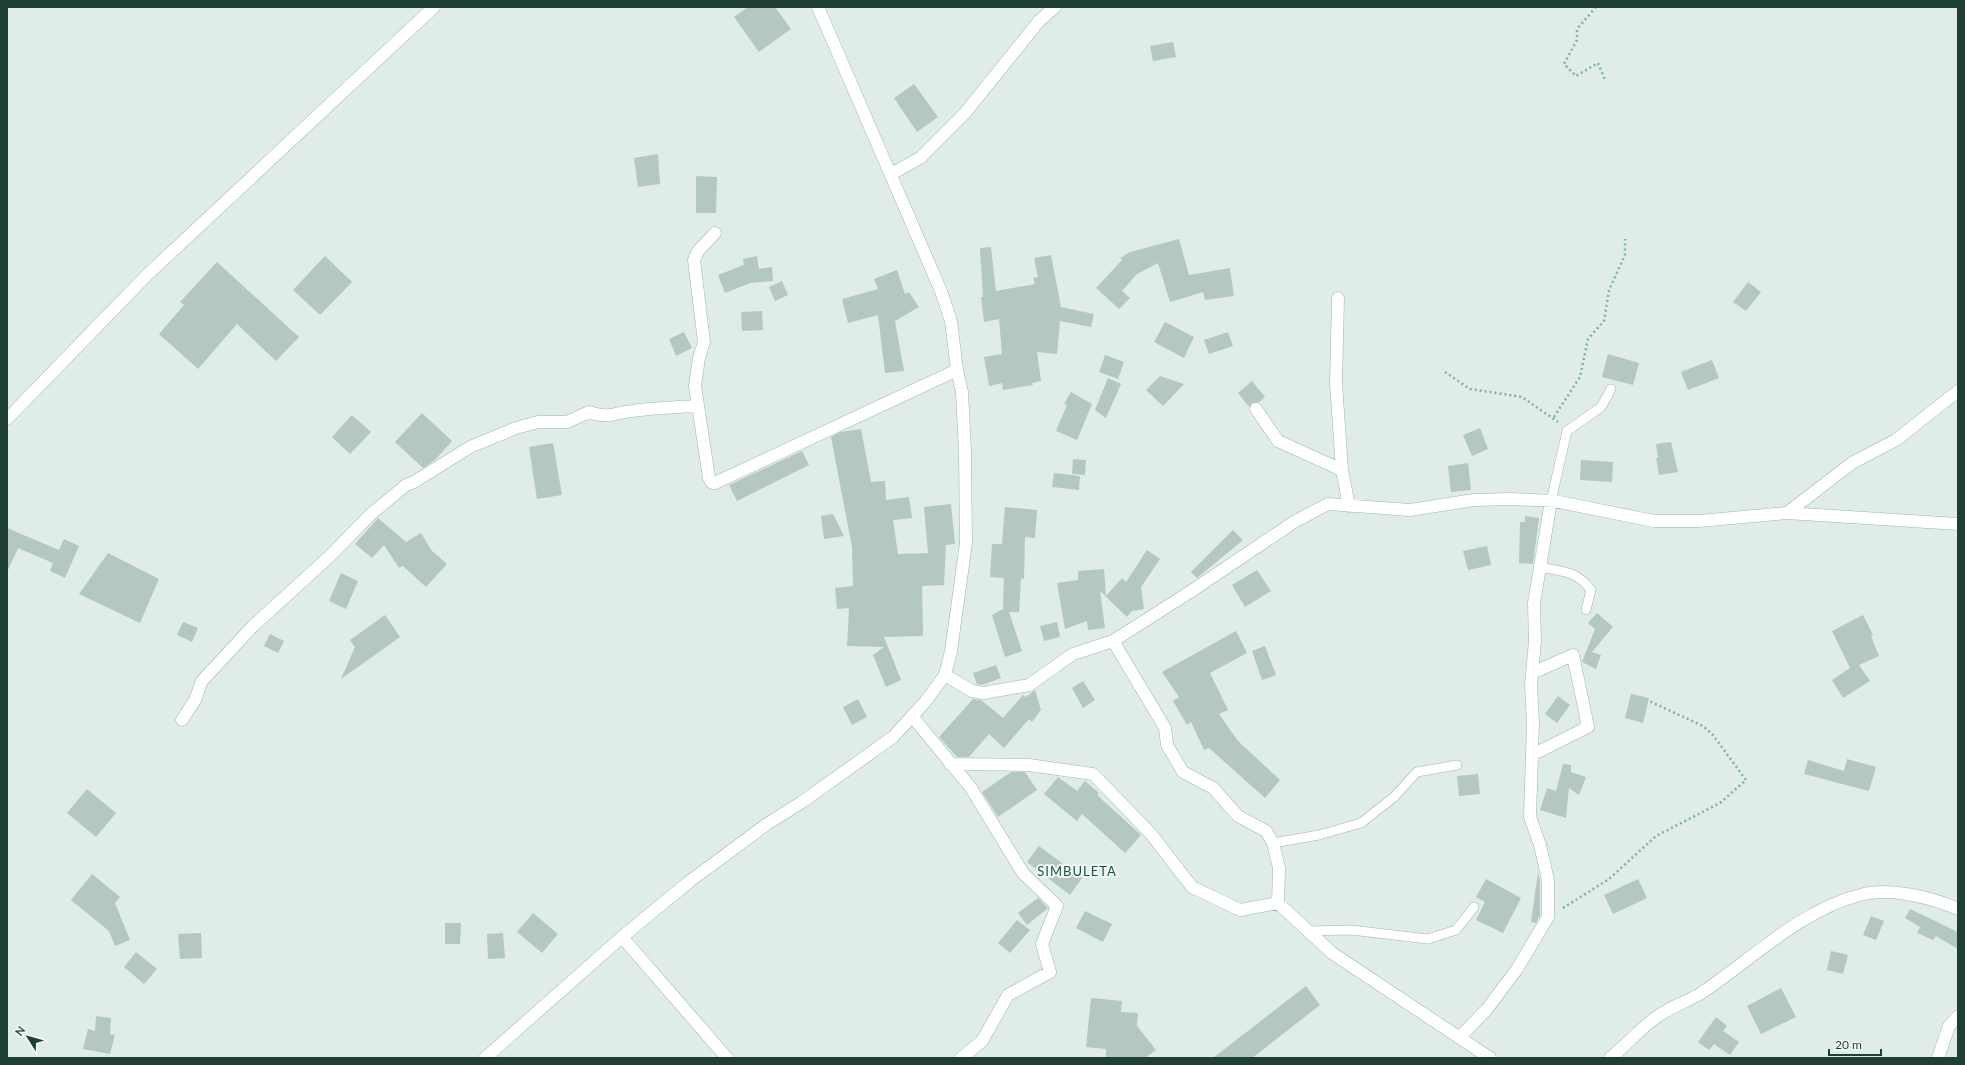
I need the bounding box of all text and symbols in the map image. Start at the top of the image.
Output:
district label: SIMBULETA [1037,863,1117,879]
north arrow [8,1017,48,1057]
text: N [12,1023,27,1038]
scale bar [1829,1031,1881,1057]
text: 20 m [1835,1037,1862,1052]

